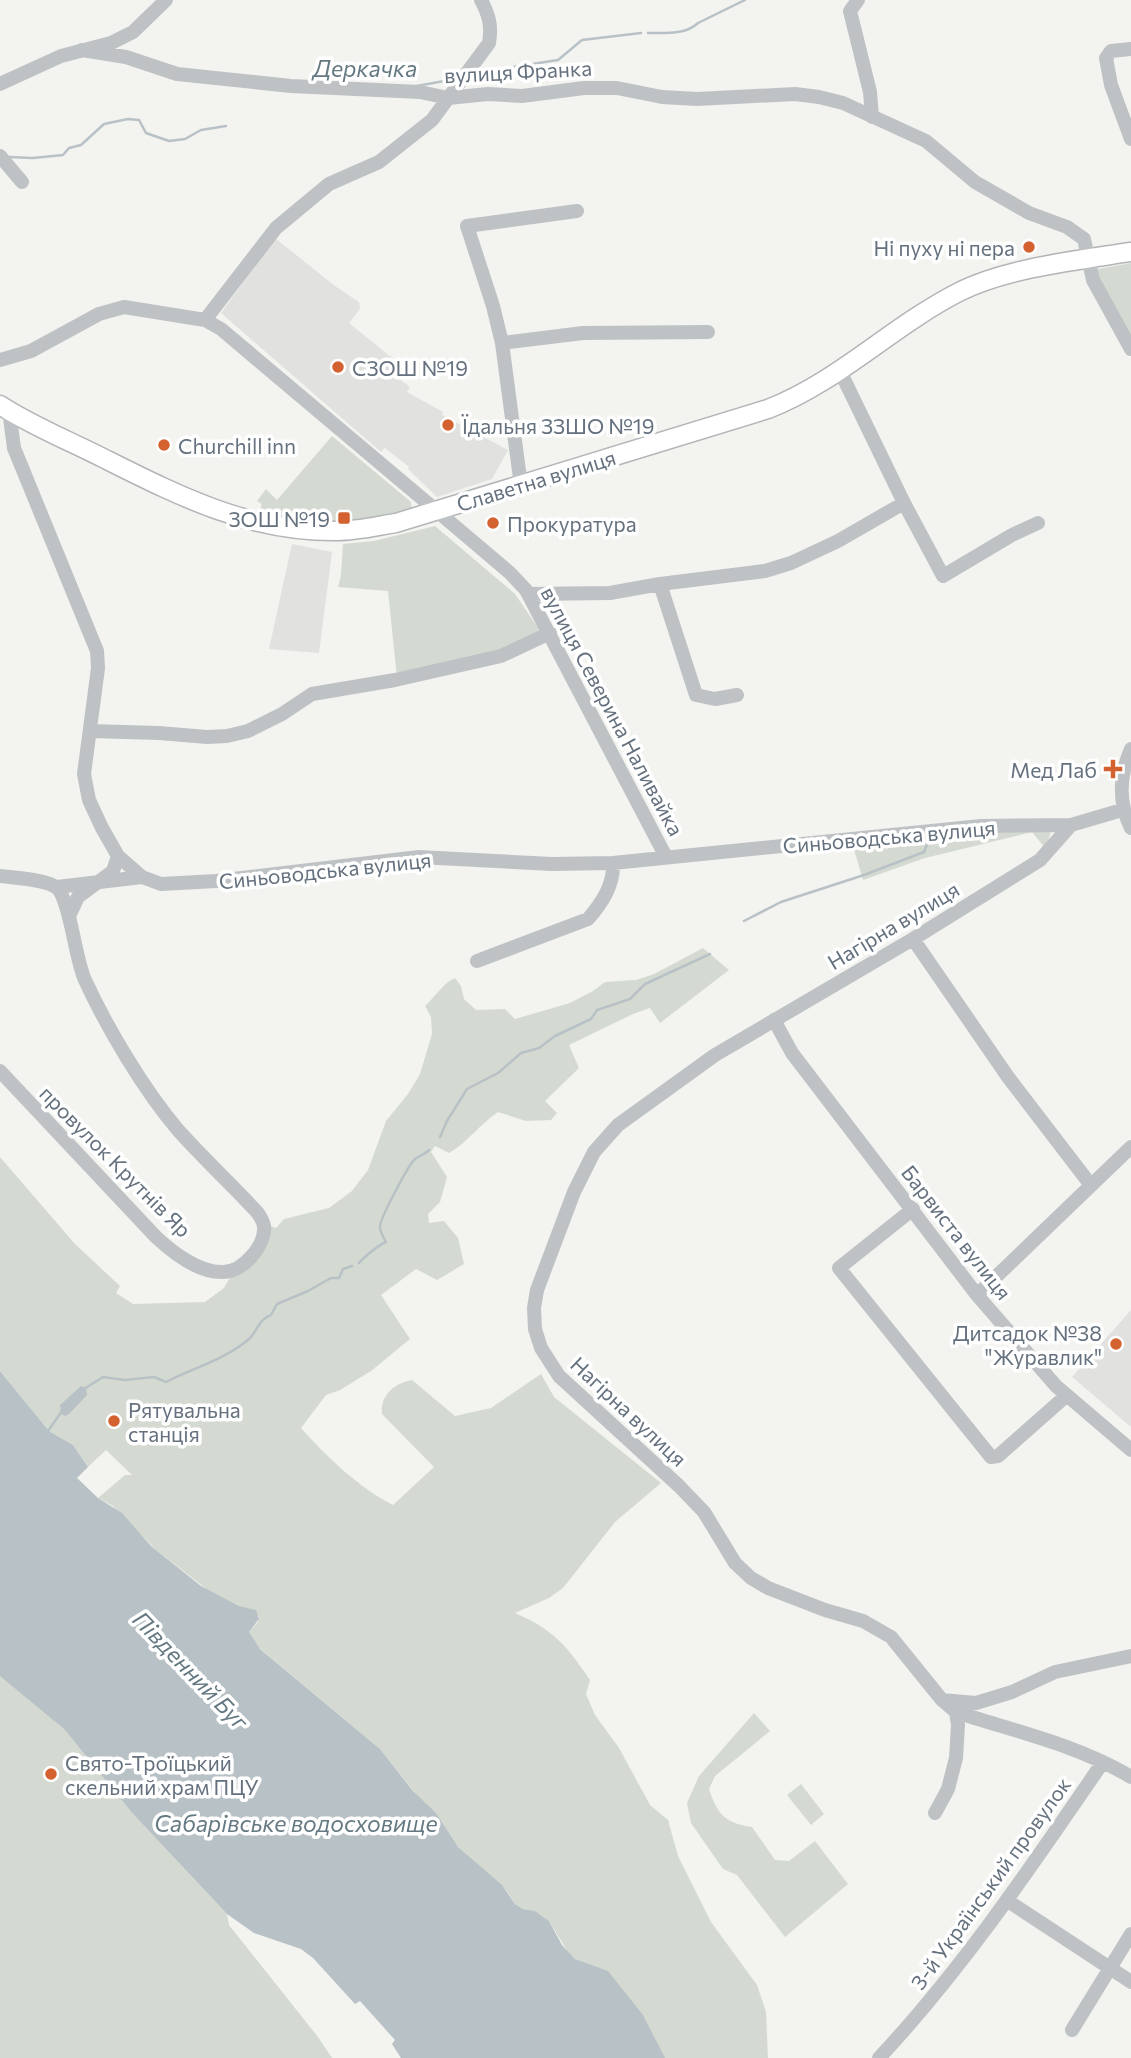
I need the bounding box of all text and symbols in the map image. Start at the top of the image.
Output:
water label: Деркачка [311,54,417,82]
street label: вулиця Франка [444,55,592,87]
place label: Ні пуху ні пера [873,235,1015,260]
marker: Ні пуху ні пера [1021,239,1037,255]
place label: СЗОШ №19 [352,355,468,380]
marker: СЗОШ №19 [330,359,346,375]
place label: Їдальня ЗЗШО №19 [461,413,655,438]
marker: Їдальня ЗЗШО №19 [440,417,456,433]
place label: Churchill inn [178,433,296,458]
marker: Churchill inn [156,437,172,453]
street label: Славетна вулиця [453,444,619,516]
place label: ЗОШ №19 [229,506,330,531]
marker: ЗОШ №19 [336,510,352,526]
place label: Прокуратура [507,511,637,536]
marker: Прокуратура [485,515,501,531]
street label: вулиця Северина Наливайка [537,582,689,840]
place label: Мед Лаб [1010,757,1097,782]
marker: Мед Лаб [1103,759,1123,779]
street label: Синьоводська вулиця [782,814,996,858]
street label: Синьоводська вулиця [218,846,432,894]
street label: Нагірна вулиця [823,876,963,974]
street label: провулок Крутнів Яр [35,1080,197,1242]
street label: Барвиста вулиця [897,1160,1017,1304]
place label: Дитсадок №38 "Журавлик" [953,1320,1102,1369]
marker: Дитсадок №38 "Журавлик" [1108,1336,1124,1352]
street label: Нагірна вулиця [566,1351,692,1471]
place label: Рятувальна станція [128,1397,241,1446]
marker: Рятувальна станція [106,1413,122,1429]
water label: Південний Буг [128,1605,255,1736]
place label: Свято-Троїцький скельний храм ПЦУ [65,1750,259,1799]
marker: Свято-Троїцький скельний храм ПЦУ [43,1766,59,1782]
street label: 3-й Український провулок [905,1772,1075,1994]
water label: Сабарівське водосховище [154,1809,438,1837]

